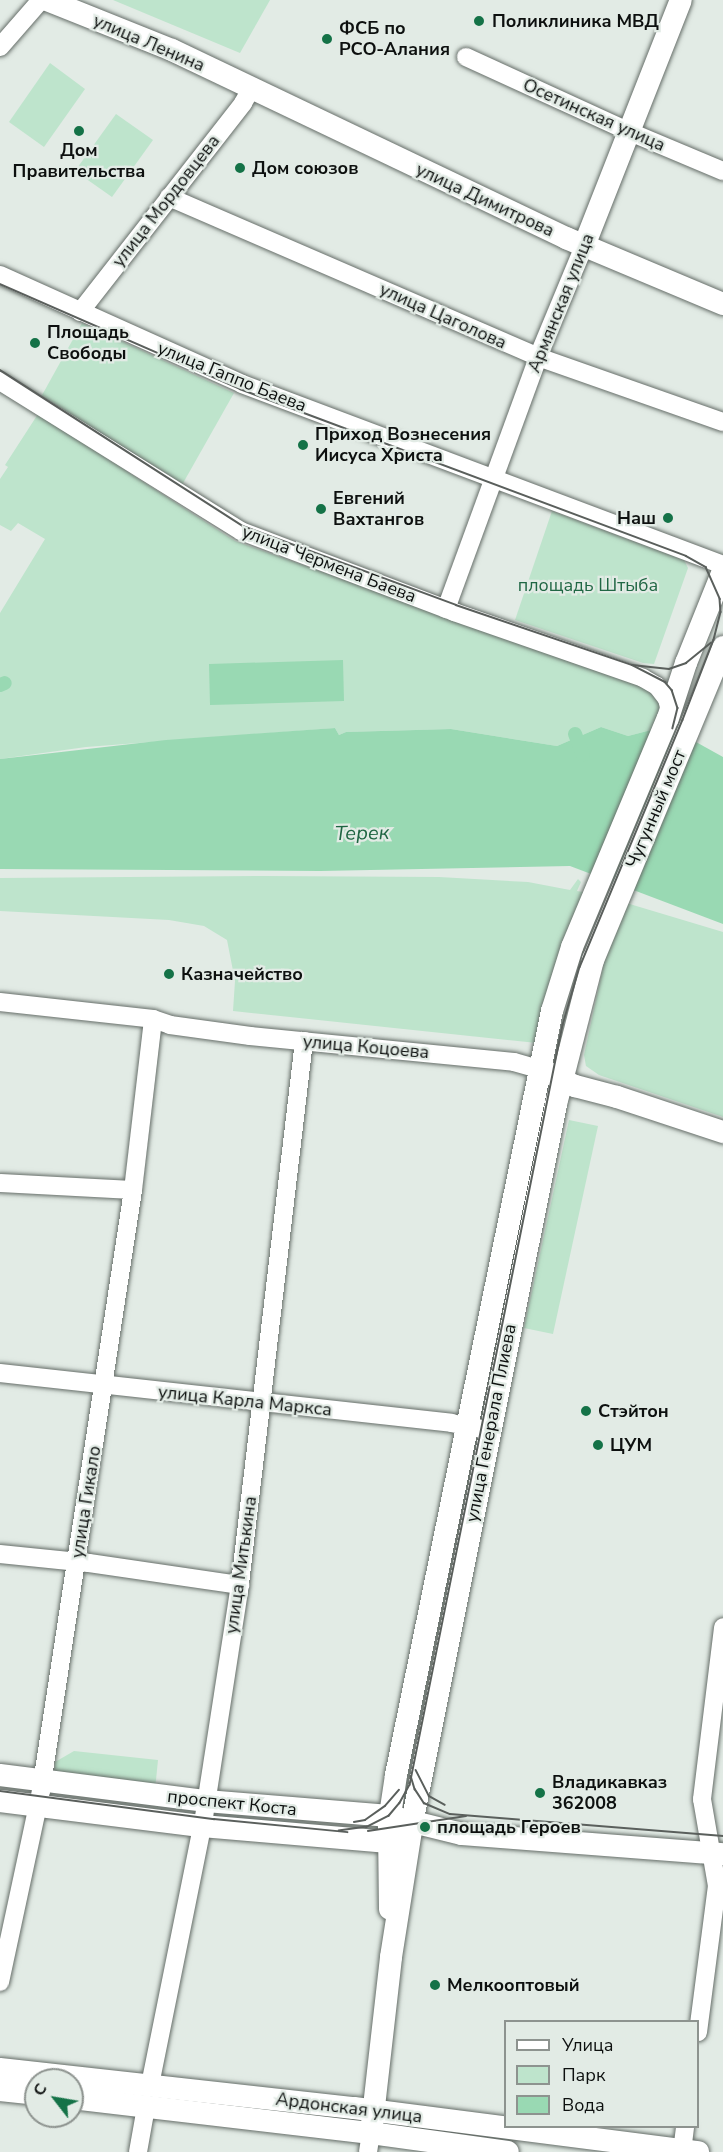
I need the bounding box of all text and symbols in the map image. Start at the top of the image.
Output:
street label: улица Ленина [90,10,208,76]
place label: Поликлиника МВД [492,10,659,32]
marker: Поликлиника МВД [470,12,488,30]
place label: ФСБ по РСО-Алания [339,18,450,60]
marker: ФСБ по РСО-Алания [320,32,334,46]
street label: Осетинская улица [520,74,668,156]
marker: Дом Правительства [72,124,86,138]
street label: улица Мордовцева [108,131,224,271]
place label: Дом Правительства [13,140,145,182]
place label: Дом союзов [252,157,358,179]
street label: улица Димитрова [412,158,558,242]
marker: Дом союзов [233,161,247,175]
street label: Армянская улица [523,230,599,376]
street label: улица Цаголова [376,278,510,354]
place label: Площадь Свободы [47,322,129,364]
marker: Площадь Свободы [28,336,42,350]
street label: улица Гаппо Баева [154,337,310,417]
place label: Приход Вознесения Иисуса Христа [315,424,491,466]
marker: Приход Вознесения Иисуса Христа [296,438,310,452]
place label: Евгений Вахтангов [333,488,424,530]
marker: Евгений Вахтангов [314,502,328,516]
place label: Наш [617,507,656,529]
marker: Наш [661,511,675,525]
street label: улица Чермена Баева [239,521,419,607]
park label: площадь Штыба [518,574,658,596]
street label: Чугунный мост [621,746,691,872]
water label: Терек [335,821,389,845]
place label: Казначейство [181,963,303,985]
marker: Казначейство [162,967,176,981]
street label: улица Коцоева [302,1031,430,1063]
street label: улица Генерала Плиева [461,1322,521,1524]
street label: улица Карла Маркса [157,1381,333,1421]
place label: Стэйтон [598,1400,669,1422]
marker: Стэйтон [579,1404,593,1418]
place label: ЦУМ [610,1434,652,1456]
marker: ЦУМ [591,1438,605,1452]
street label: улица Гикало [66,1444,106,1560]
street label: улица Митькина [221,1495,261,1635]
place label: Владикавказ 362008 [552,1772,667,1814]
street label: проспект Коста [166,1785,298,1821]
marker: Владикавказ 362008 [533,1786,547,1800]
place label: площадь Героев [437,1816,581,1838]
marker: площадь Героев [418,1820,432,1834]
place label: Мелкооптовый [447,1974,580,1996]
marker: Мелкооптовый [428,1978,442,1992]
legend [504,2020,699,2128]
text: Улица [562,2033,613,2057]
text: Парк [562,2063,605,2087]
north arrow [24,2068,84,2128]
text: С [28,2079,53,2100]
street label: Ардонская улица [275,2088,423,2128]
text: Вода [562,2093,605,2117]

